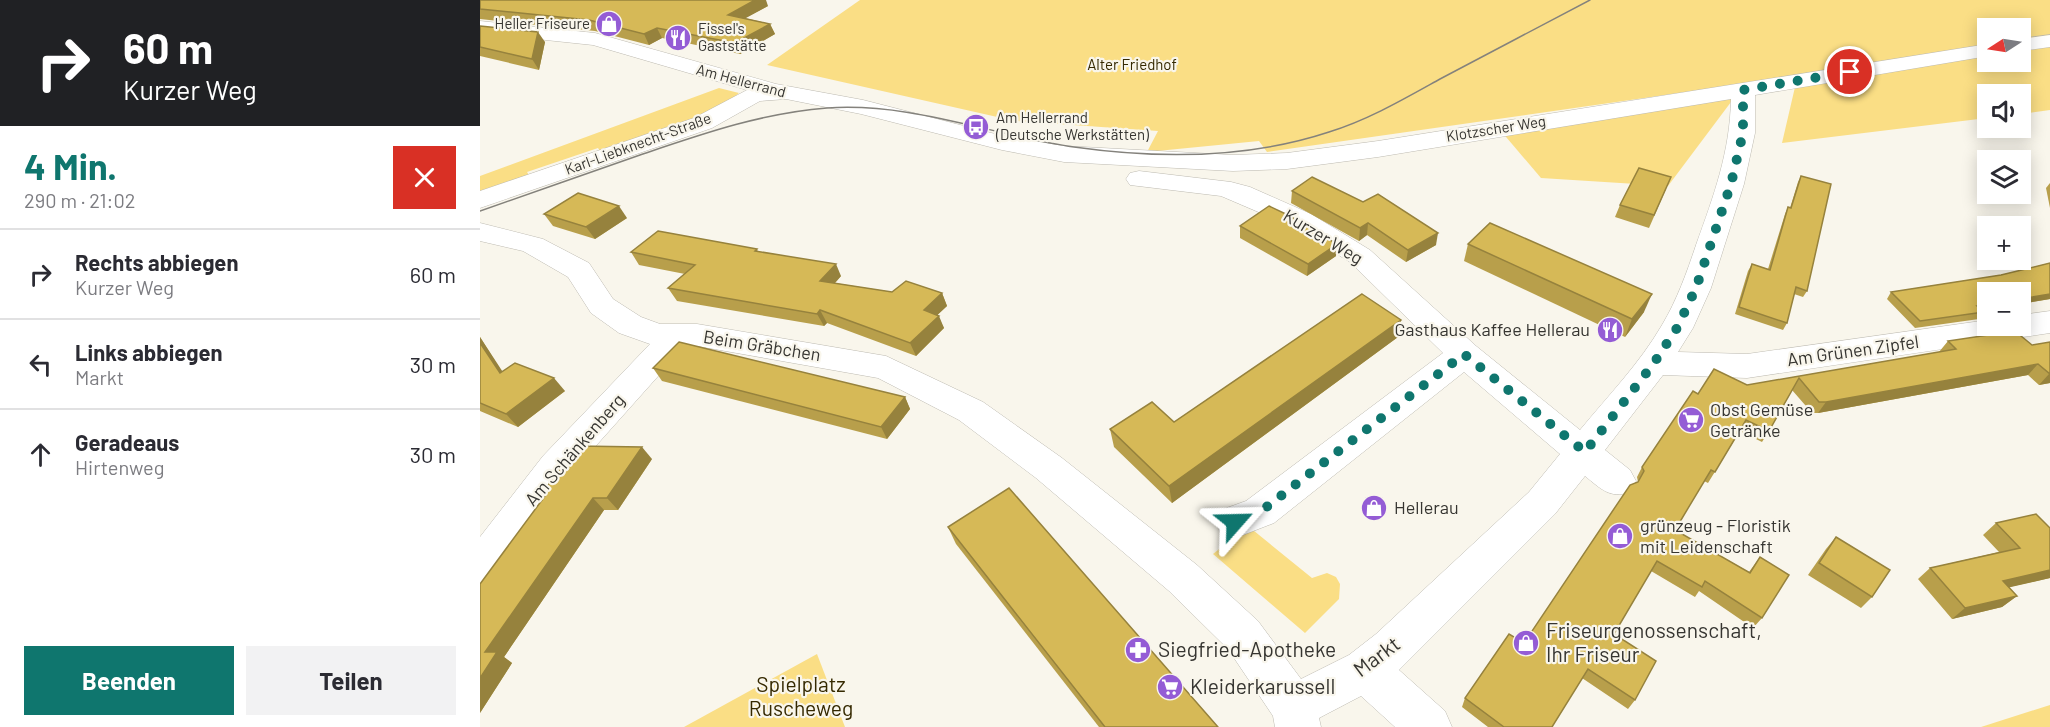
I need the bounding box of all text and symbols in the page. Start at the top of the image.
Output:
shop icon: Heller Friseure [594,9,624,39]
place label: Heller Friseure [495,14,590,32]
north arrow [1977,18,2031,72]
map controls [1977,18,2031,336]
place label: Fissel's Gaststätte [698,19,766,54]
text: 60 m [123,22,213,72]
restaurant icon: Fissel's Gaststätte [663,23,693,53]
icon: right [24,24,102,102]
pin [1824,46,1875,97]
park label: Alter Friedhof [1087,55,1177,73]
icon: arrive [1833,55,1866,88]
street label: Am Hellerrand [695,59,788,101]
text: Kurzer Weg [123,73,257,105]
button: sound [1977,84,2031,138]
street label: Karl-Liebknecht-Straße [562,108,713,178]
place label: Am Hellerrand (Deutsche Werkstätten) [995,108,1149,143]
street label: Klotzscher Weg [1445,111,1547,145]
bus stop icon: Am Hellerrand (Deutsche Werkstätten) [961,112,991,142]
text: 4 Min. [24,144,117,187]
button: close [393,146,456,209]
button: layers [1977,150,2031,204]
text: 290 m · 21:02 [24,188,135,212]
street label: Kurzer Weg [1280,204,1367,269]
button: + [1977,216,2031,270]
text: Rechts abbiegen [75,249,238,275]
icon: right [24,258,57,291]
text: 60 m [410,261,456,287]
text: Kurzer Weg [75,275,174,299]
button: − [1977,282,2031,336]
restaurant icon: Gasthaus Kaffee Hellerau [1595,315,1625,345]
place label: Gasthaus Kaffee Hellerau [1394,318,1590,340]
street label: Beim Gräbchen [702,325,822,365]
street label: Am Grünen Zipfel [1786,330,1920,370]
text: Links abbiegen [75,339,223,365]
icon: left [24,348,57,381]
text: 30 m [410,351,456,377]
text: Markt [75,365,124,389]
street label: Am Schänkenberg [520,389,629,510]
place label: Obst Gemüse Getränke [1710,398,1813,441]
supermarket icon: Obst Gemüse Getränke [1676,405,1706,435]
text: Geradeaus [75,429,179,455]
icon: ahead [24,438,57,471]
text: 30 m [410,441,456,467]
text: Hirtenweg [75,455,164,479]
position arrow [1203,490,1267,554]
shop icon: Hellerau [1359,493,1389,523]
place label: Hellerau [1394,496,1459,518]
place label: grünzeug - Floristik mit Leidenschaft [1640,514,1791,557]
shop icon: grünzeug - Floristik mit Leidenschaft [1605,521,1635,551]
place label: Friseurgenossenschaft, Ihr Friseur [1546,617,1762,666]
shop icon: Friseurgenossenschaft, Ihr Friseur [1511,628,1541,658]
street label: Markt [1348,630,1404,681]
pharmacy icon: Siegfried-Apotheke [1123,635,1153,665]
place label: Siegfried-Apotheke [1158,636,1336,661]
button: Beenden [24,646,234,715]
button: Teilen [246,646,456,715]
park label: Spielplatz Ruscheweg [749,671,853,720]
supermarket icon: Kleiderkarussell [1155,672,1185,702]
place label: Kleiderkarussell [1190,673,1335,698]

